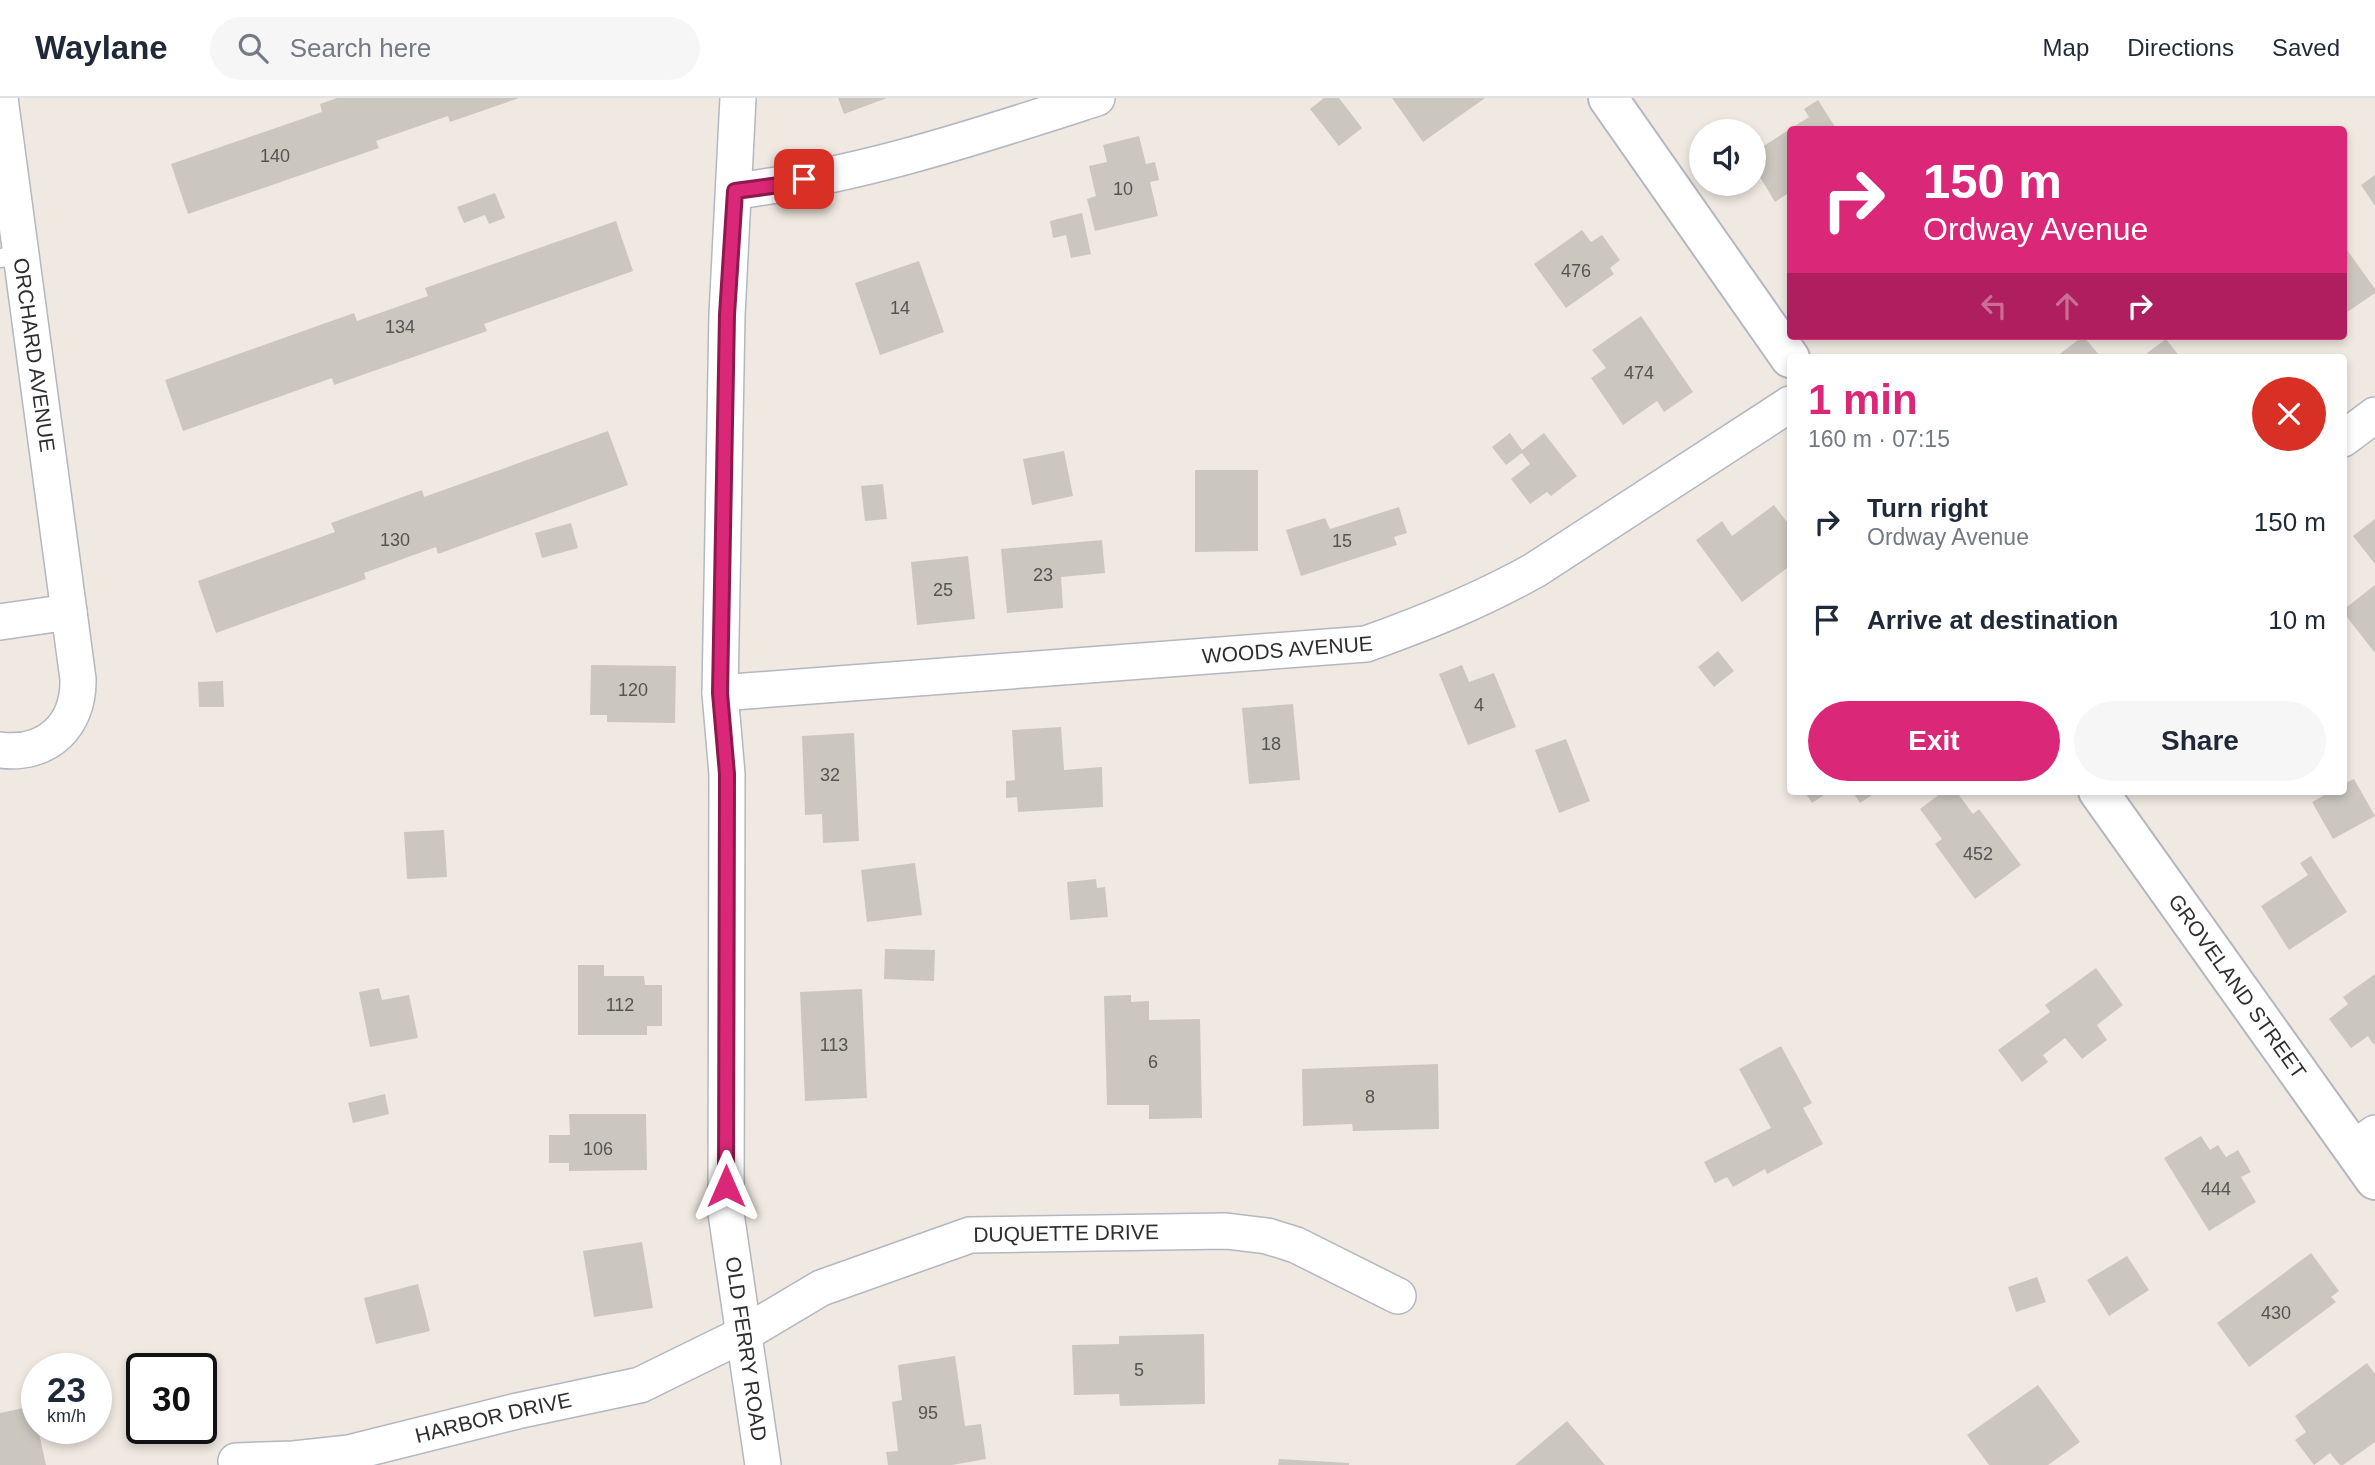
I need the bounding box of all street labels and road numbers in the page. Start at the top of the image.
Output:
street label: ORCHARD AVENUE [9,256,59,453]
street label: WOODS AVENUE [1201,632,1374,667]
street label: GROVELAND STREET [2164,890,2311,1083]
street label: DUQUETTE DRIVE [973,1220,1159,1246]
street label: OLD FERRY ROAD [722,1255,771,1443]
street label: HARBOR DRIVE [413,1388,574,1447]

